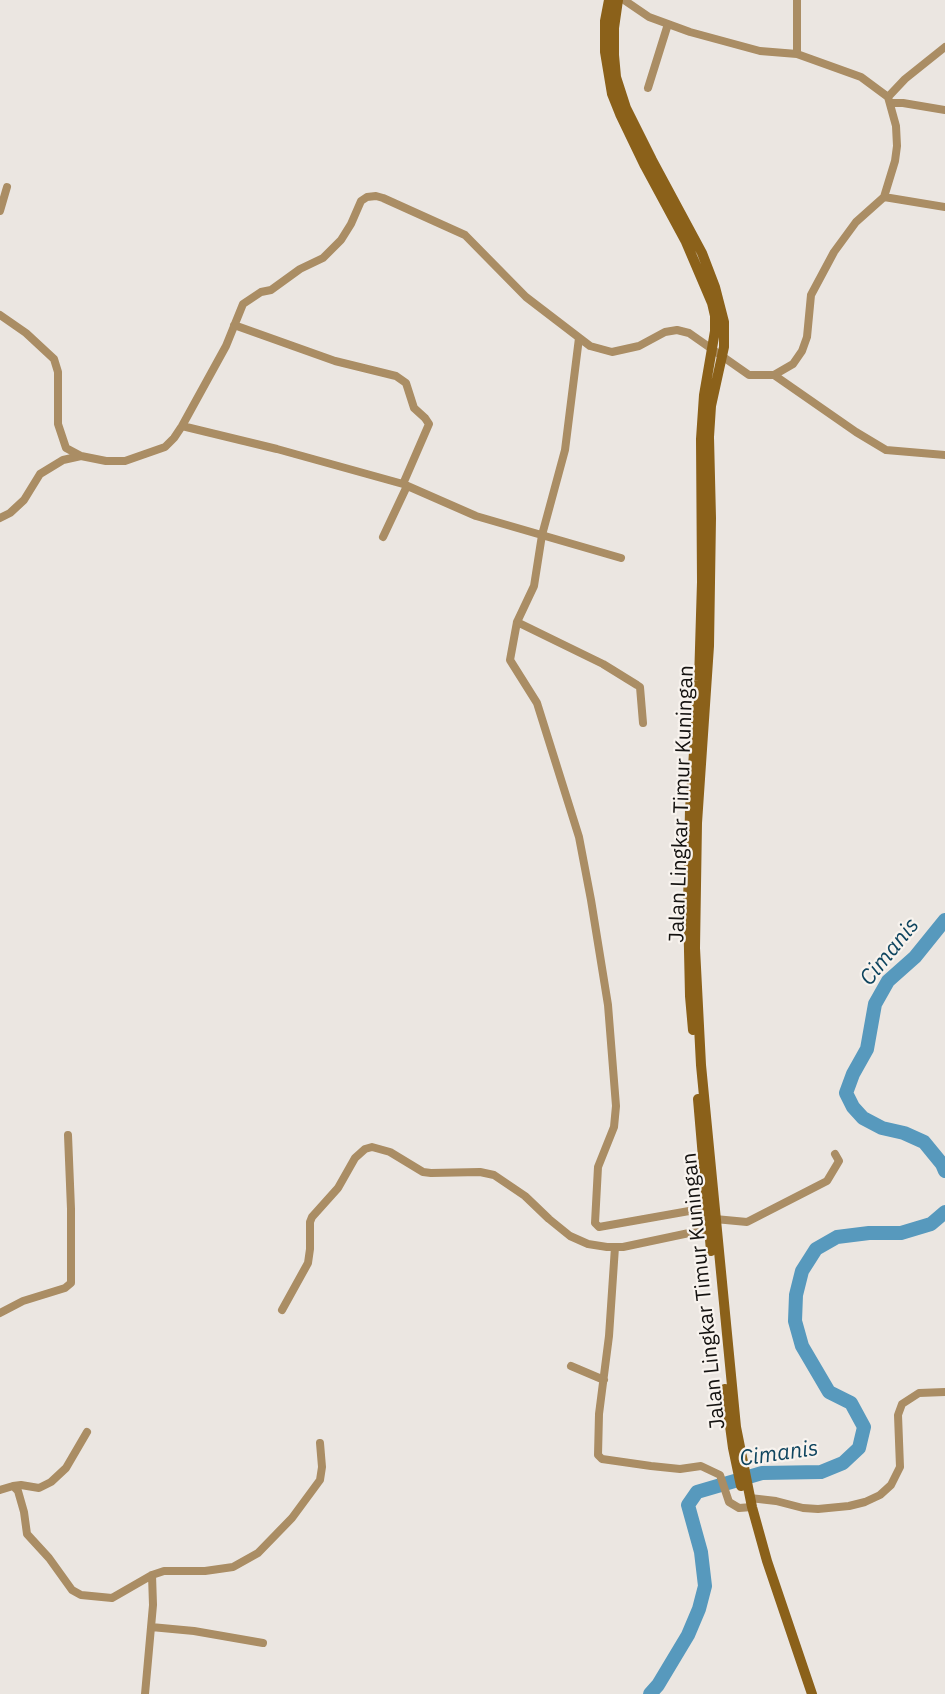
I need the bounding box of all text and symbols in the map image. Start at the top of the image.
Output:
street label: Jalan Lingkar Timur Kuningan [665,665,699,943]
water label: Cimanis [855,913,925,991]
street label: Jalan Lingkar Timur Kuningan [677,1152,731,1430]
water label: Cimanis [738,1435,820,1473]

